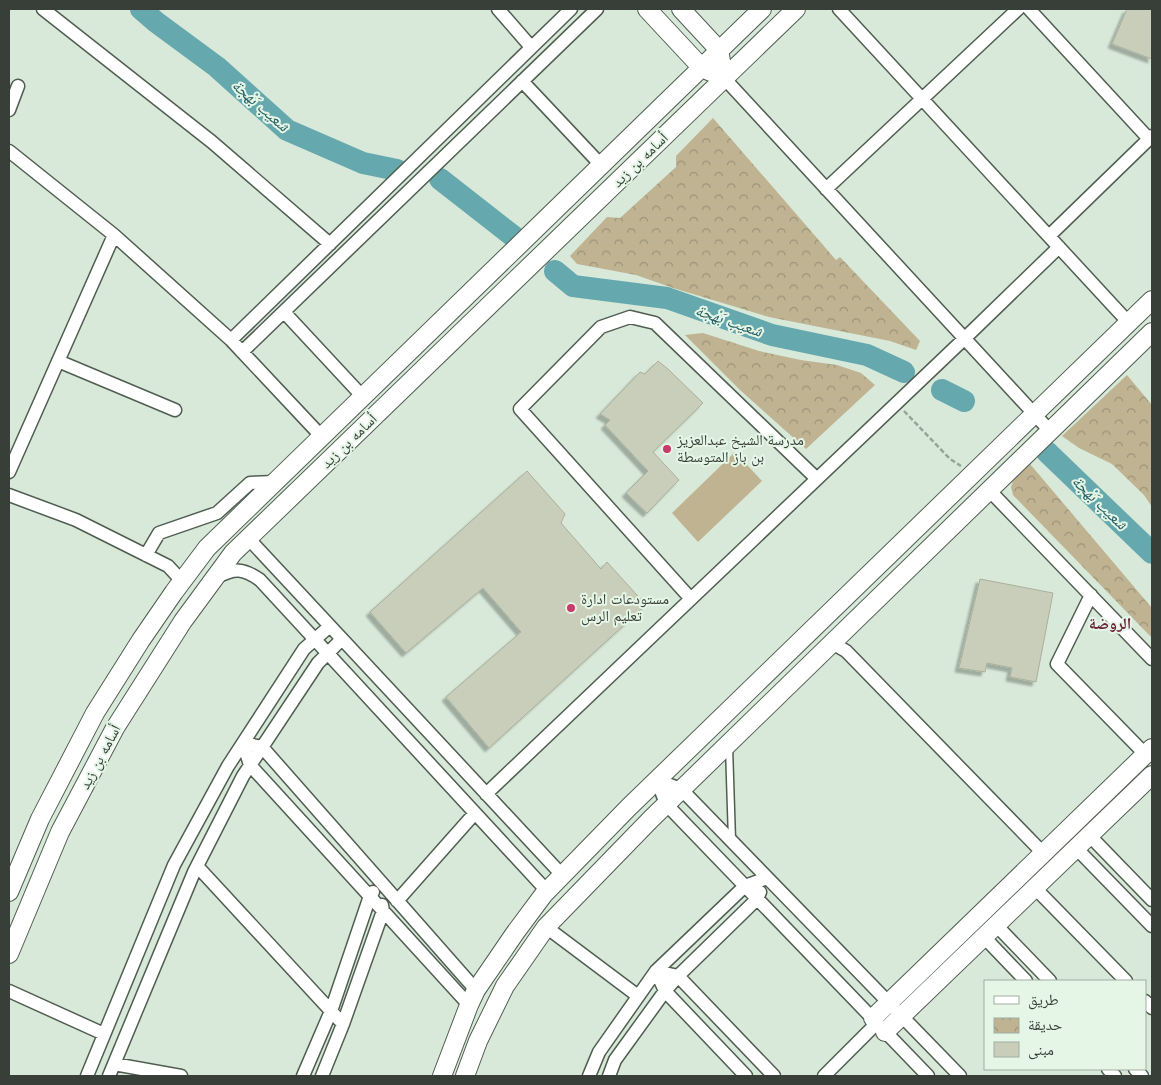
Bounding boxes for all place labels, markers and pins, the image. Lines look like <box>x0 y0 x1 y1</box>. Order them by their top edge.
place label: مدرسة الشيخ عبدالعزيز بن باز المتوسطة <box>676 429 804 468</box>
marker: مدرسة الشيخ عبدالعزيز بن باز المتوسطة <box>661 443 673 455</box>
place label: مستودعات ادارة تعليم الرس <box>581 588 669 627</box>
marker: مستودعات ادارة تعليم الرس <box>565 602 577 614</box>

